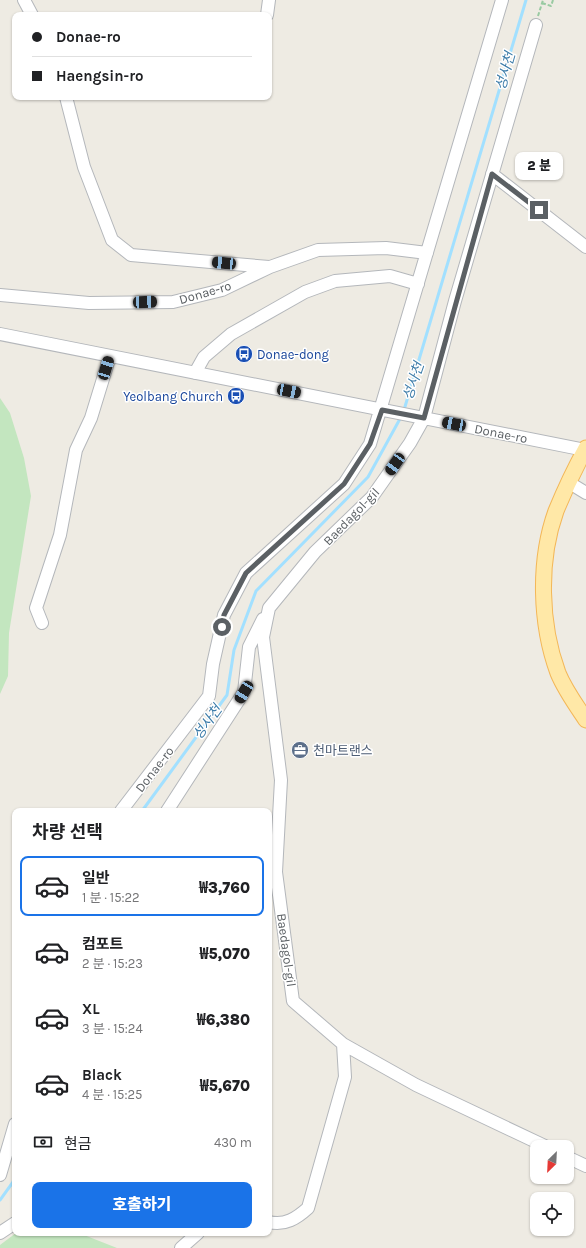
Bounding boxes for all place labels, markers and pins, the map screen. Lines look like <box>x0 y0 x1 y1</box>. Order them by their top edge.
bus stop icon: Donae-dong <box>234 344 254 364</box>
place label: Donae-dong <box>257 347 330 362</box>
bus stop icon: Yeolbang Church <box>226 386 246 406</box>
place label: Yeolbang Church <box>123 389 223 404</box>
office icon: 천마트랜스 <box>290 740 310 760</box>
place label: 천마트랜스 <box>313 743 373 758</box>

